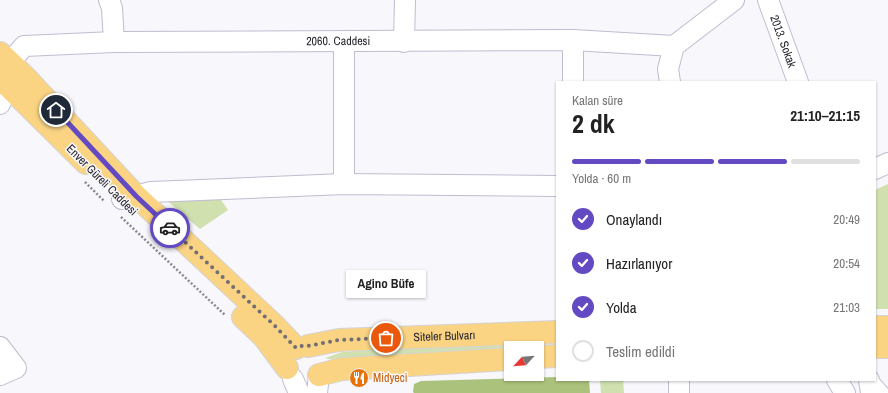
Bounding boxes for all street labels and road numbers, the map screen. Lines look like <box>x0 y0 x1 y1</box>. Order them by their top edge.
street label: 2013. Sokak <box>766 13 800 70</box>
street label: 2060. Caddesi <box>306 33 370 49</box>
street label: Enver Güreli Caddesi <box>63 141 141 219</box>
street label: Siteler Bulvarı <box>413 327 476 345</box>

